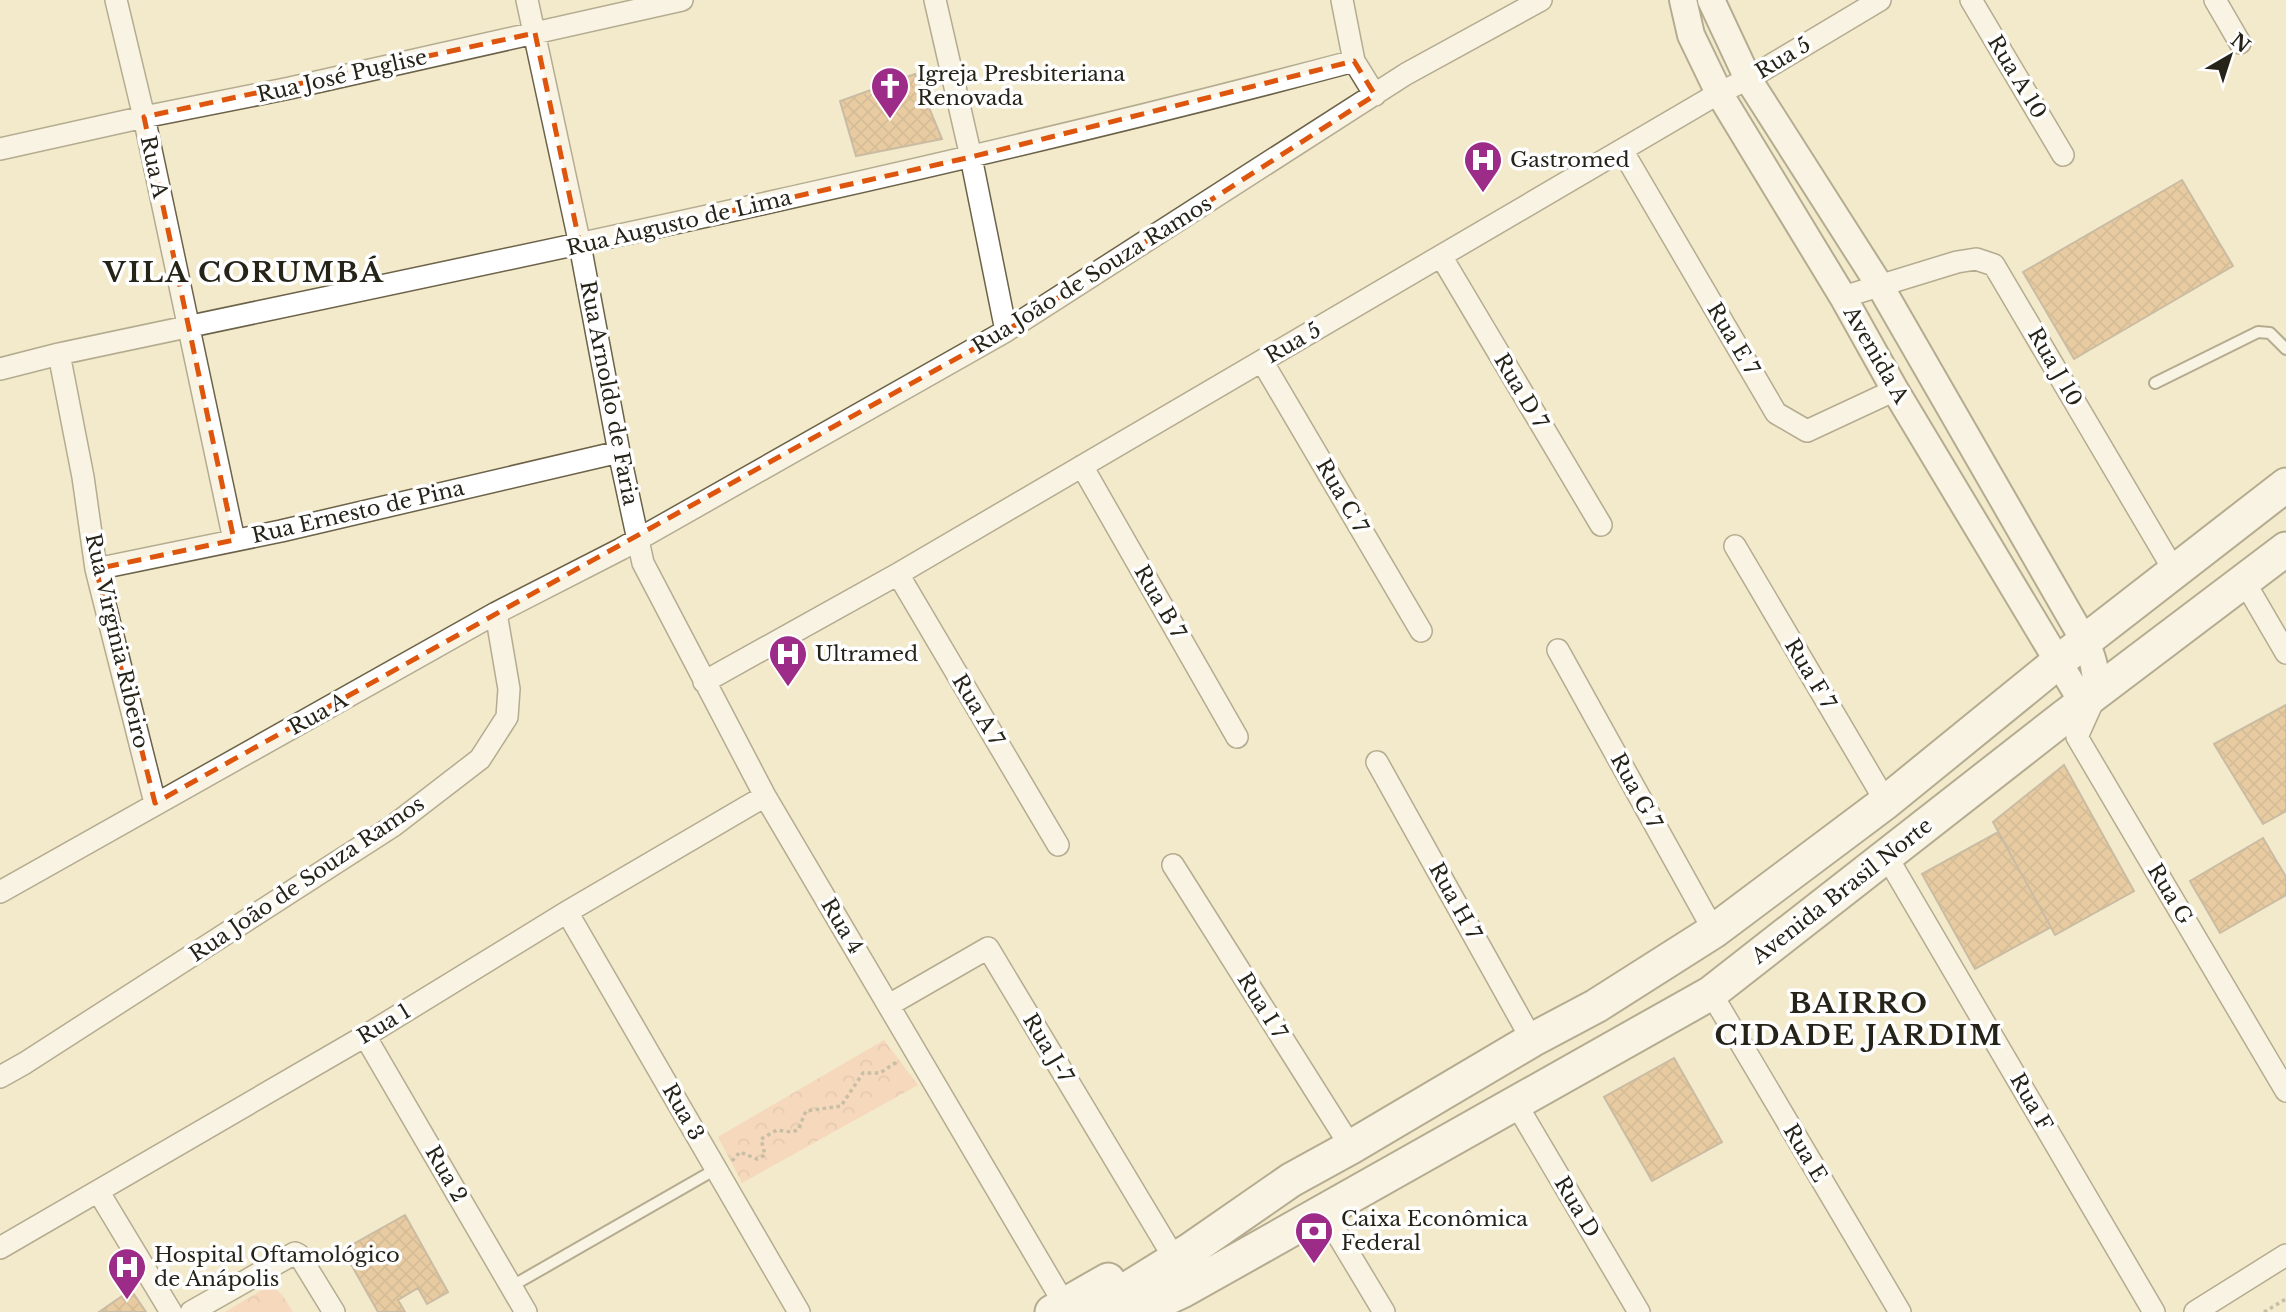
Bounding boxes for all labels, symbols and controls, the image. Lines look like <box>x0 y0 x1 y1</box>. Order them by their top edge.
north arrow <box>2195 21 2265 91</box>
text: N <box>2226 29 2255 58</box>
street label: Rua A 10 <box>1982 30 2052 124</box>
street label: Rua 5 <box>1751 31 1815 85</box>
street label: Rua José Puglise <box>254 44 430 108</box>
place label: Igreja Presbiteriana Renovada <box>917 61 1125 111</box>
church icon: Igreja Presbiteriana Renovada <box>869 65 911 120</box>
street label: Rua A <box>135 133 173 201</box>
hospital icon: Gastromed <box>1462 139 1504 194</box>
place label: Gastromed <box>1510 147 1630 173</box>
street label: Rua Augusto de Lima <box>564 184 794 262</box>
street label: Rua João de Souza Ramos <box>967 190 1217 360</box>
district label: VILA CORUMBÁ <box>102 255 385 290</box>
street label: Rua Arnoldo de Faria <box>574 278 644 508</box>
street label: Rua E 7 <box>1701 298 1765 380</box>
street label: Avenida A <box>1837 301 1915 409</box>
street label: Rua 5 <box>1261 317 1325 369</box>
street label: Rua J 10 <box>2022 323 2088 411</box>
street label: Rua D 7 <box>1488 349 1554 434</box>
street label: Rua C 7 <box>1310 454 1374 538</box>
street label: Rua Ernesto de Pina <box>249 475 467 549</box>
street label: Rua Virgínia Ribeiro <box>80 531 154 751</box>
street label: Rua B 7 <box>1129 561 1192 644</box>
hospital icon: Ultramed <box>767 633 809 688</box>
street label: Rua F 7 <box>1779 634 1841 715</box>
place label: Ultramed <box>815 641 918 667</box>
street label: Rua A 7 <box>946 669 1010 751</box>
street label: Rua A <box>284 687 353 741</box>
street label: Rua G 7 <box>1605 749 1668 834</box>
street label: Rua João de Souza Ramos <box>185 791 429 967</box>
street label: Avenida Brasil Norte <box>1746 812 1937 970</box>
street label: Rua H 7 <box>1423 858 1487 944</box>
street label: Rua G <box>2142 859 2198 929</box>
street label: Rua 4 <box>815 893 869 959</box>
street label: Rua I 7 <box>1232 968 1293 1044</box>
district label: BAIRRO CIDADE JARDIM <box>1715 986 2003 1053</box>
street label: Rua 1 <box>353 998 415 1050</box>
street label: Rua J-7 <box>1017 1009 1079 1088</box>
street label: Rua F <box>2004 1069 2058 1135</box>
street label: Rua 3 <box>656 1079 710 1145</box>
street label: Rua E <box>1778 1119 1832 1187</box>
street label: Rua 2 <box>419 1141 473 1207</box>
street label: Rua D <box>1549 1172 1605 1242</box>
place label: Caixa Econômica Federal <box>1341 1206 1528 1256</box>
bank icon: Caixa Econômica Federal <box>1293 1210 1335 1265</box>
place label: Hospital Oftamológico de Anápolis <box>154 1242 400 1292</box>
hospital icon: Hospital Oftamológico de Anápolis <box>106 1246 148 1301</box>

